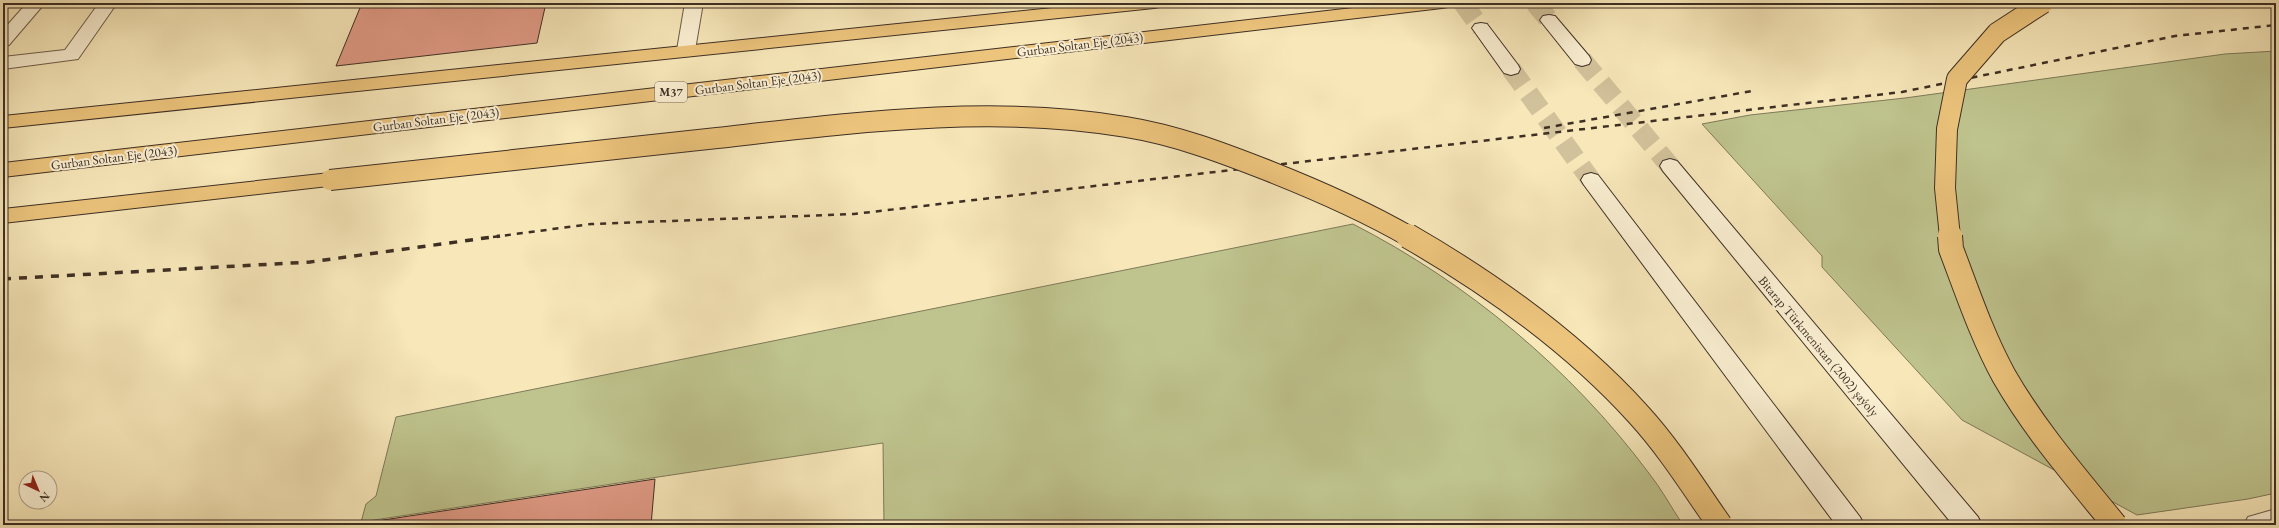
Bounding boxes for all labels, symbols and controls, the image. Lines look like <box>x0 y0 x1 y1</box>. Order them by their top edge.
street label: Gurban Soltan Eje (2043) <box>1016 28 1144 61</box>
street label: Gurban Soltan Eje (2043) <box>694 66 822 99</box>
road number: M37 <box>655 82 687 102</box>
street label: Gurban Soltan Eje (2043) <box>372 103 500 136</box>
street label: Gurban Soltan Eje (2043) <box>50 141 178 174</box>
street label: Bitarap Türkmenistan (2002) şaýoly <box>1755 272 1883 420</box>
north arrow <box>18 470 58 510</box>
text: N <box>37 489 53 505</box>

